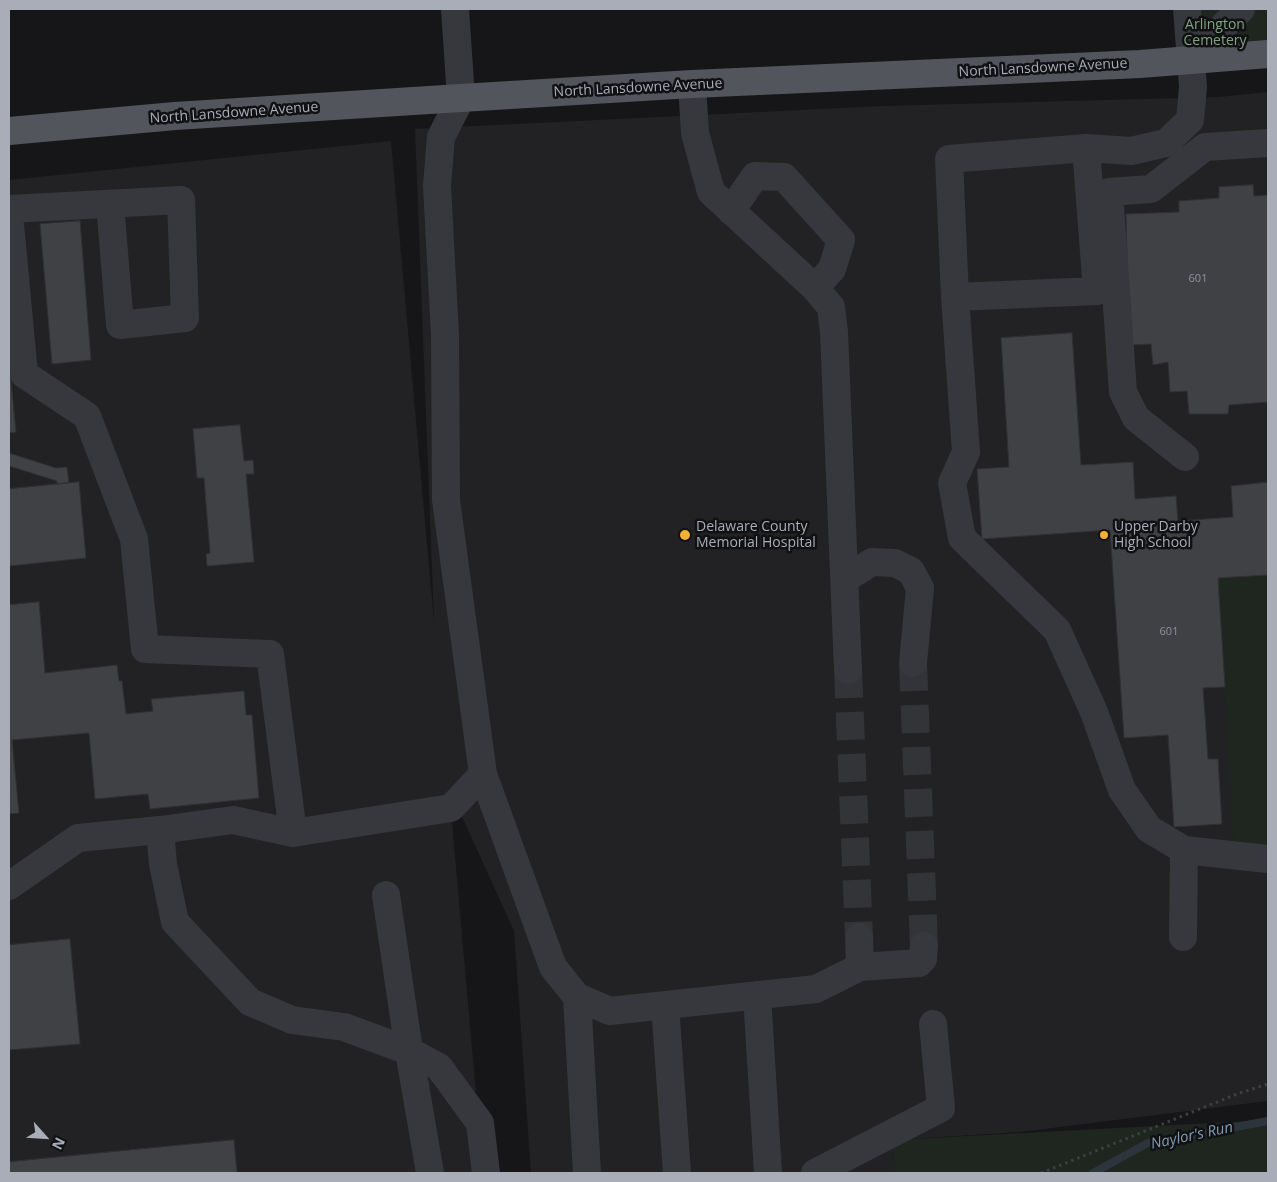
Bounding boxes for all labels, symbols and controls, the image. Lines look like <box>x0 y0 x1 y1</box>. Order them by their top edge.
park label: Arlington Cemetery <box>1183 17 1247 49</box>
street label: North Lansdowne Avenue <box>958 55 1128 81</box>
street label: North Lansdowne Avenue <box>553 75 723 101</box>
street label: North Lansdowne Avenue <box>149 99 319 127</box>
house number: 601 <box>1189 272 1207 286</box>
place label: Delaware County Memorial Hospital <box>696 519 816 552</box>
place label: Upper Darby High School <box>1114 519 1198 552</box>
marker: Delaware County Memorial Hospital <box>678 528 692 542</box>
marker: Upper Darby High School <box>1098 529 1110 541</box>
house number: 601 <box>1160 625 1178 639</box>
north arrow <box>20 1112 70 1162</box>
water label: Naylor's Run <box>1149 1119 1235 1153</box>
text: N <box>48 1135 70 1153</box>

